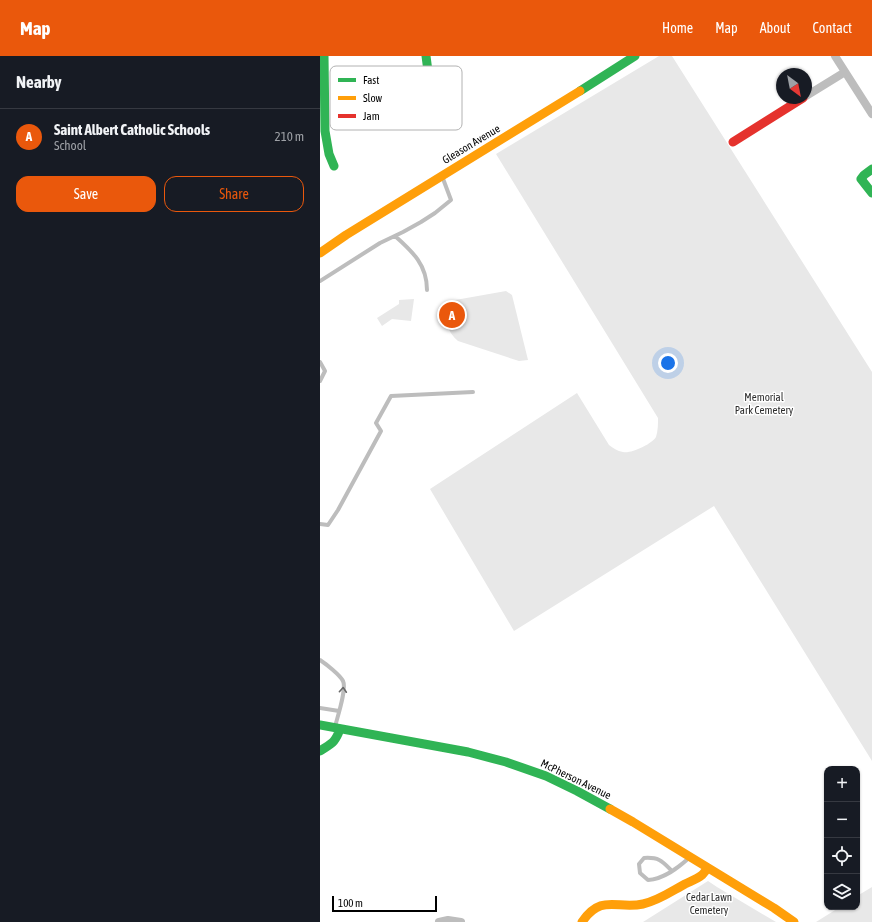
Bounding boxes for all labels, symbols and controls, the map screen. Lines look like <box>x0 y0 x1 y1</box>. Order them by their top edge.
text: Map <box>20 17 51 39</box>
text: Home <box>662 20 693 36</box>
text: Map <box>715 20 738 36</box>
text: About <box>760 20 791 36</box>
text: Contact <box>813 20 852 36</box>
legend <box>330 66 462 130</box>
north arrow <box>776 68 812 104</box>
text: Nearby <box>16 72 62 92</box>
text: Fast <box>363 74 379 86</box>
text: Slow <box>363 92 382 104</box>
text: Jam <box>363 110 380 122</box>
text: Saint Albert Catholic Schools <box>54 121 210 138</box>
street label: Gleason Avenue <box>440 122 502 166</box>
text: A <box>26 129 32 144</box>
text: 210 m <box>275 129 304 144</box>
text: School <box>54 138 86 153</box>
button: Save <box>16 176 156 212</box>
button: Share <box>164 176 304 212</box>
pin: A <box>439 300 465 330</box>
your location <box>658 353 678 373</box>
park label: Memorial Park Cemetery <box>735 391 794 416</box>
one-way arrow <box>339 687 348 693</box>
street label: McPherson Avenue <box>539 757 613 801</box>
map controls <box>824 766 860 910</box>
button: + <box>824 766 860 802</box>
button: − <box>824 802 860 838</box>
button: locate <box>824 838 860 874</box>
button: layers <box>824 874 860 910</box>
park label: Cedar Lawn Cemetery <box>686 891 732 916</box>
scale bar <box>332 894 437 913</box>
text: 100 m <box>338 897 363 909</box>

